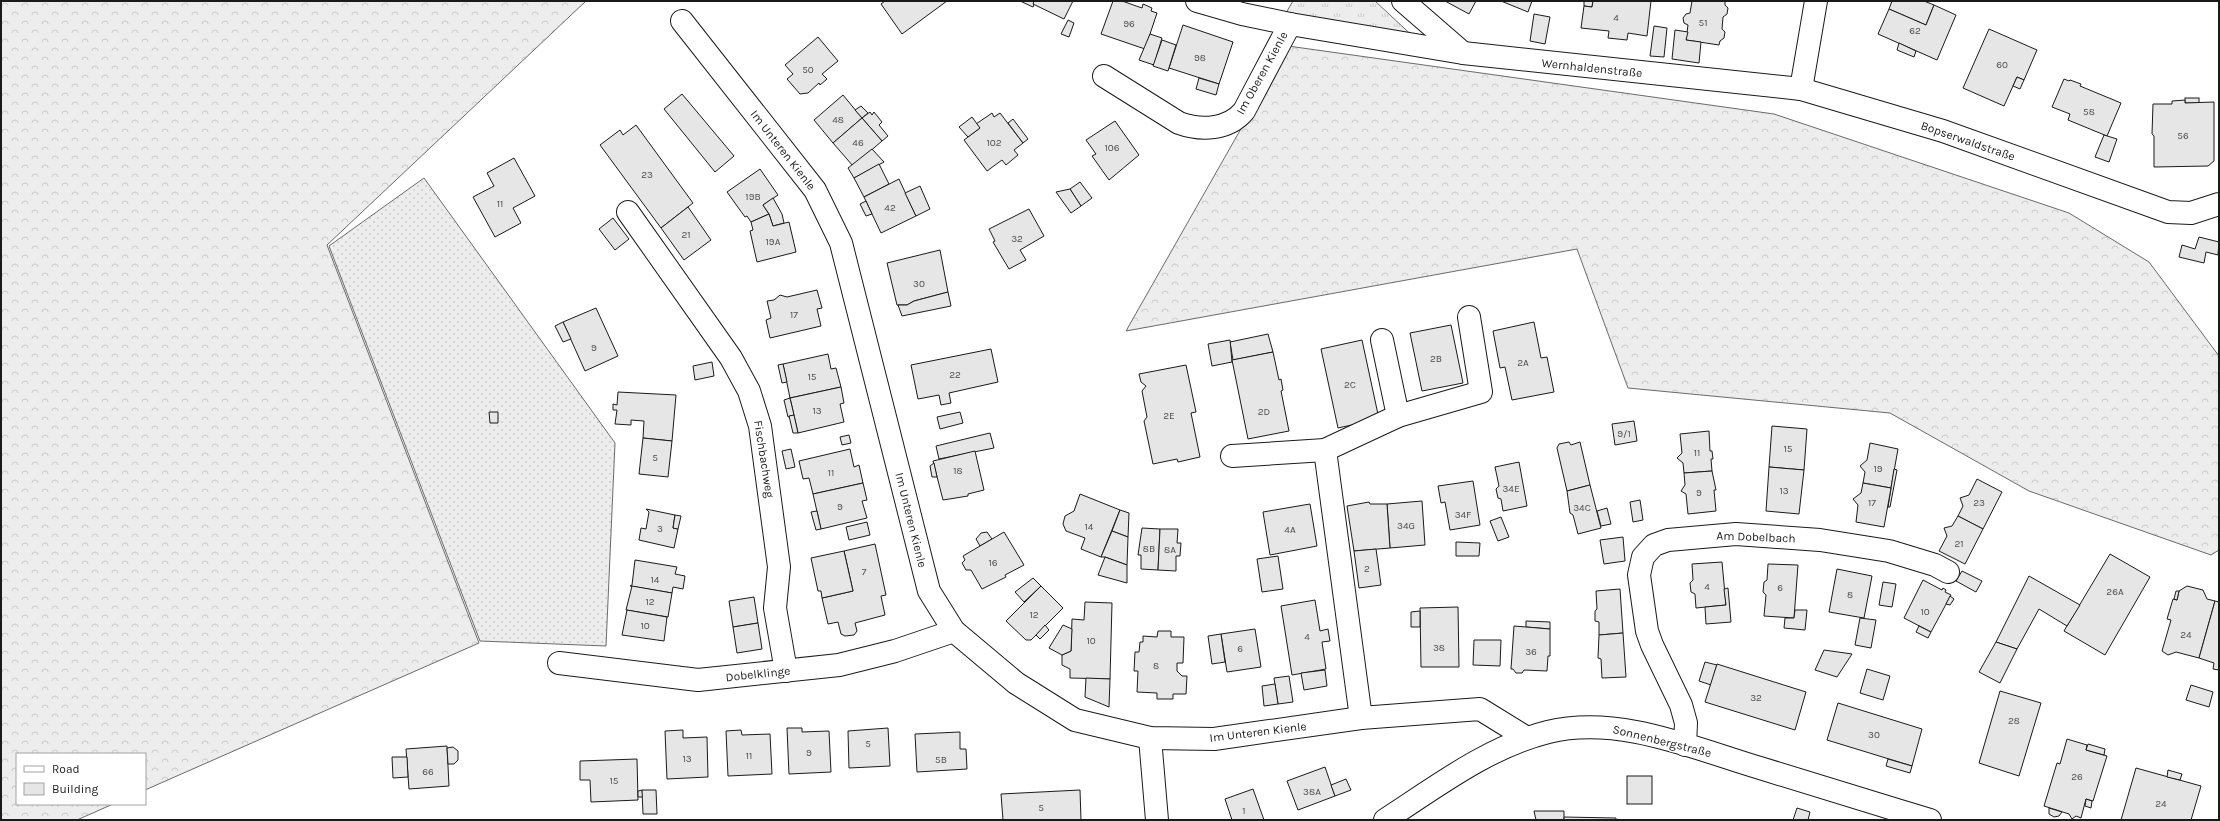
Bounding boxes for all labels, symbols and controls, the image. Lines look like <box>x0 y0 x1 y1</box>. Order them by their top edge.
house number: 4 <box>1613 12 1619 24</box>
house number: 51 <box>1699 17 1707 29</box>
house number: 96 <box>1123 18 1135 30</box>
house number: 62 <box>1909 25 1921 37</box>
street label: Im Oberen Kienle <box>1233 29 1291 117</box>
house number: 98 <box>1194 52 1206 64</box>
street label: Wernhaldenstraße <box>1541 56 1643 80</box>
house number: 60 <box>1996 59 2008 71</box>
house number: 50 <box>802 64 814 76</box>
house number: 58 <box>2083 106 2095 118</box>
street label: Im Unteren Kienle <box>747 107 819 193</box>
house number: 48 <box>832 114 844 126</box>
street label: Bopserwaldstraße <box>1919 118 2017 164</box>
house number: 56 <box>2177 130 2189 142</box>
house number: 46 <box>852 137 864 149</box>
house number: 102 <box>986 137 1002 149</box>
house number: 106 <box>1105 142 1120 154</box>
house number: 23 <box>641 169 653 181</box>
house number: 19B <box>745 191 761 203</box>
house number: 11 <box>497 198 503 210</box>
house number: 42 <box>884 202 896 214</box>
house number: 21 <box>681 229 691 241</box>
house number: 32 <box>1011 233 1023 245</box>
house number: 19A <box>766 236 781 248</box>
house number: 30 <box>913 278 925 290</box>
house number: 17 <box>790 309 798 321</box>
house number: 9 <box>591 342 597 354</box>
house number: 2B <box>1430 353 1442 365</box>
house number: 2A <box>1517 357 1529 369</box>
house number: 22 <box>949 369 961 381</box>
house number: 15 <box>808 371 817 383</box>
house number: 2C <box>1344 379 1356 391</box>
house number: 13 <box>812 405 822 417</box>
house number: 2D <box>1258 406 1270 418</box>
house number: 2E <box>1163 410 1175 422</box>
street label: Fischbachweg <box>751 419 777 499</box>
house number: 9/1 <box>1617 428 1631 440</box>
house number: 15 <box>1784 443 1793 455</box>
house number: 11 <box>1694 447 1700 459</box>
house number: 5 <box>652 452 658 464</box>
house number: 19 <box>1873 463 1883 475</box>
house number: 18 <box>953 465 963 477</box>
house number: 11 <box>828 467 834 479</box>
street label: Im Unteren Kienle <box>892 471 930 569</box>
house number: 34E <box>1502 483 1520 495</box>
house number: 13 <box>1779 485 1789 497</box>
house number: 9 <box>1696 487 1702 499</box>
house number: 17 <box>1868 497 1876 509</box>
house number: 23 <box>1973 497 1985 509</box>
house number: 9 <box>837 501 843 513</box>
house number: 34C <box>1573 502 1591 514</box>
house number: 34F <box>1455 509 1471 521</box>
house number: 34G <box>1397 520 1415 532</box>
house number: 14 <box>1085 521 1094 533</box>
house number: 3 <box>657 523 663 535</box>
house number: 4A <box>1284 524 1296 536</box>
street label: Am Dobelbach <box>1716 529 1796 545</box>
house number: 21 <box>1954 538 1964 550</box>
house number: 8B <box>1143 543 1155 555</box>
house number: 8A <box>1164 544 1176 556</box>
house number: 16 <box>988 557 998 569</box>
house number: 2 <box>1364 563 1370 575</box>
house number: 7 <box>862 566 867 578</box>
house number: 14 <box>651 574 660 586</box>
house number: 4 <box>1704 581 1710 593</box>
house number: 6 <box>1777 582 1783 594</box>
house number: 26A <box>2106 586 2124 598</box>
house number: 8 <box>1847 589 1853 601</box>
house number: 12 <box>645 596 655 608</box>
house number: 10 <box>1920 606 1930 618</box>
house number: 12 <box>1029 609 1039 621</box>
house number: 10 <box>640 620 650 632</box>
house number: 24 <box>2180 629 2192 641</box>
house number: 4 <box>1304 631 1310 643</box>
house number: 10 <box>1086 635 1096 647</box>
house number: 38 <box>1433 642 1445 654</box>
house number: 6 <box>1237 643 1243 655</box>
house number: 36 <box>1525 646 1537 658</box>
house number: 8 <box>1153 660 1159 672</box>
street label: Dobelklinge <box>725 664 791 684</box>
house number: 32 <box>1750 692 1762 704</box>
house number: 28 <box>2008 715 2020 727</box>
street label: Im Unteren Kienle <box>1209 719 1307 745</box>
street label: Sonnenbergstraße <box>1611 722 1713 760</box>
house number: 30 <box>1868 729 1880 741</box>
house number: 5 <box>865 738 871 750</box>
house number: 9 <box>806 747 812 759</box>
house number: 11 <box>746 750 752 762</box>
legend <box>16 753 146 805</box>
house number: 13 <box>682 753 692 765</box>
house number: 5B <box>935 754 947 766</box>
text: Road <box>52 762 80 776</box>
house number: 66 <box>422 766 434 778</box>
house number: 26 <box>2071 771 2083 783</box>
house number: 15 <box>610 775 619 787</box>
text: Building <box>52 782 99 796</box>
house number: 38A <box>1303 786 1321 798</box>
house number: 24 <box>2155 798 2167 810</box>
house number: 5 <box>1038 802 1044 814</box>
house number: 1 <box>1242 805 1246 817</box>

